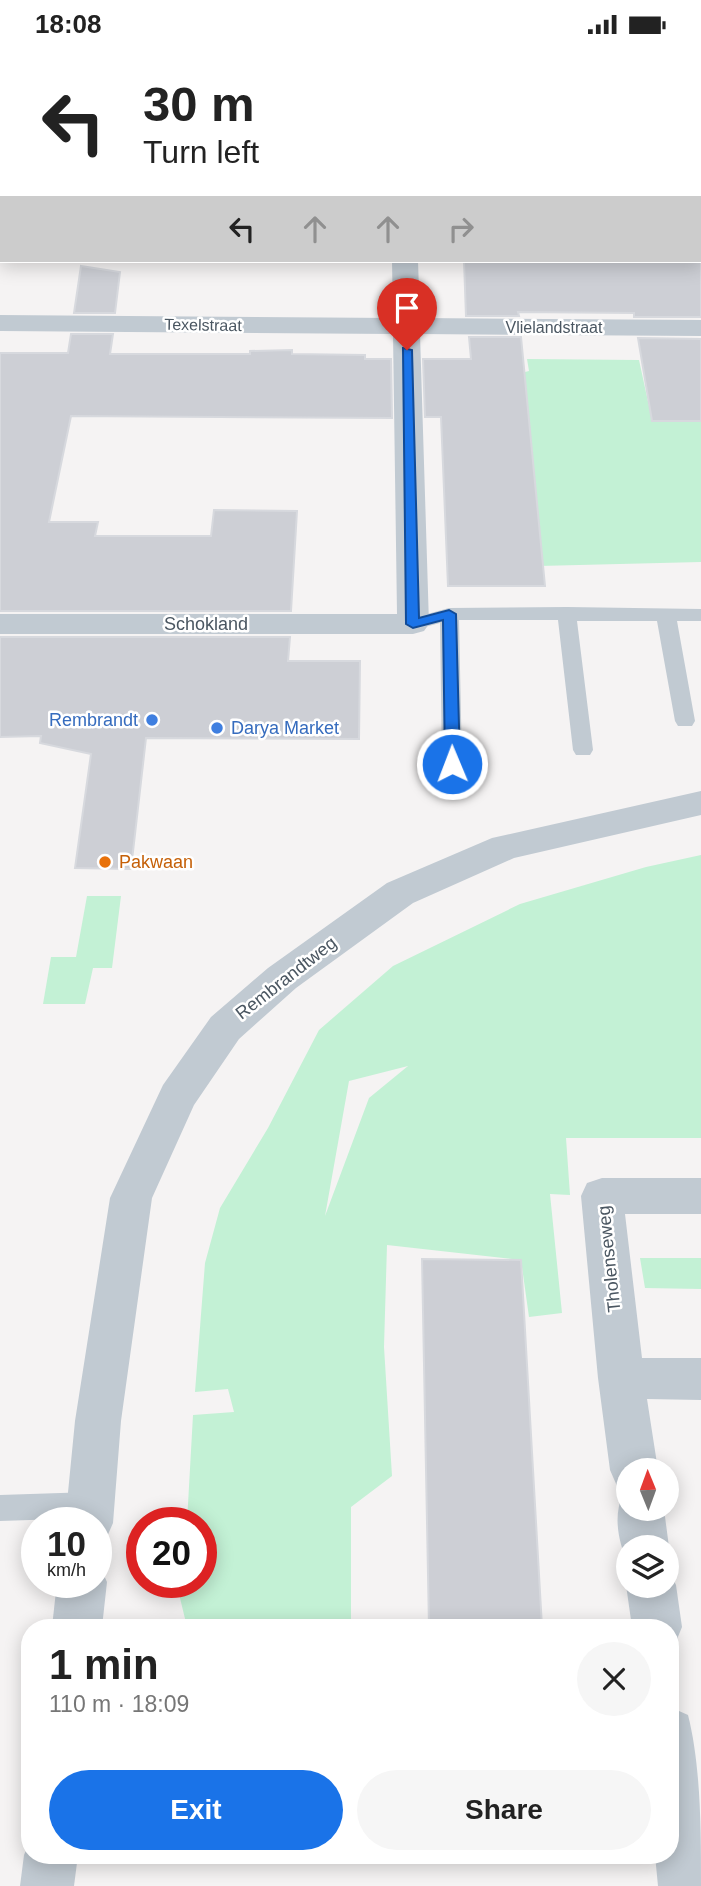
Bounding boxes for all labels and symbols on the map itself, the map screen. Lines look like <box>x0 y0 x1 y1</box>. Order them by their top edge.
pin <box>377 278 437 350</box>
street label: Texelstraat <box>164 316 242 334</box>
street label: Vlielandstraat <box>506 319 603 336</box>
street label: Schokland <box>164 614 248 634</box>
place label: Rembrandt <box>49 710 138 730</box>
marker: Rembrandt <box>144 712 160 728</box>
place label: Darya Market <box>231 718 339 738</box>
marker: Darya Market <box>209 720 225 736</box>
position arrow <box>415 727 489 801</box>
place label: Pakwaan <box>119 852 193 872</box>
marker: Pakwaan <box>97 854 113 870</box>
street label: Rembrandtweg <box>232 933 340 1023</box>
street label: Tholenseweg <box>593 1205 625 1313</box>
north arrow <box>616 1458 679 1521</box>
speed limit sign: 20 <box>126 1507 217 1598</box>

